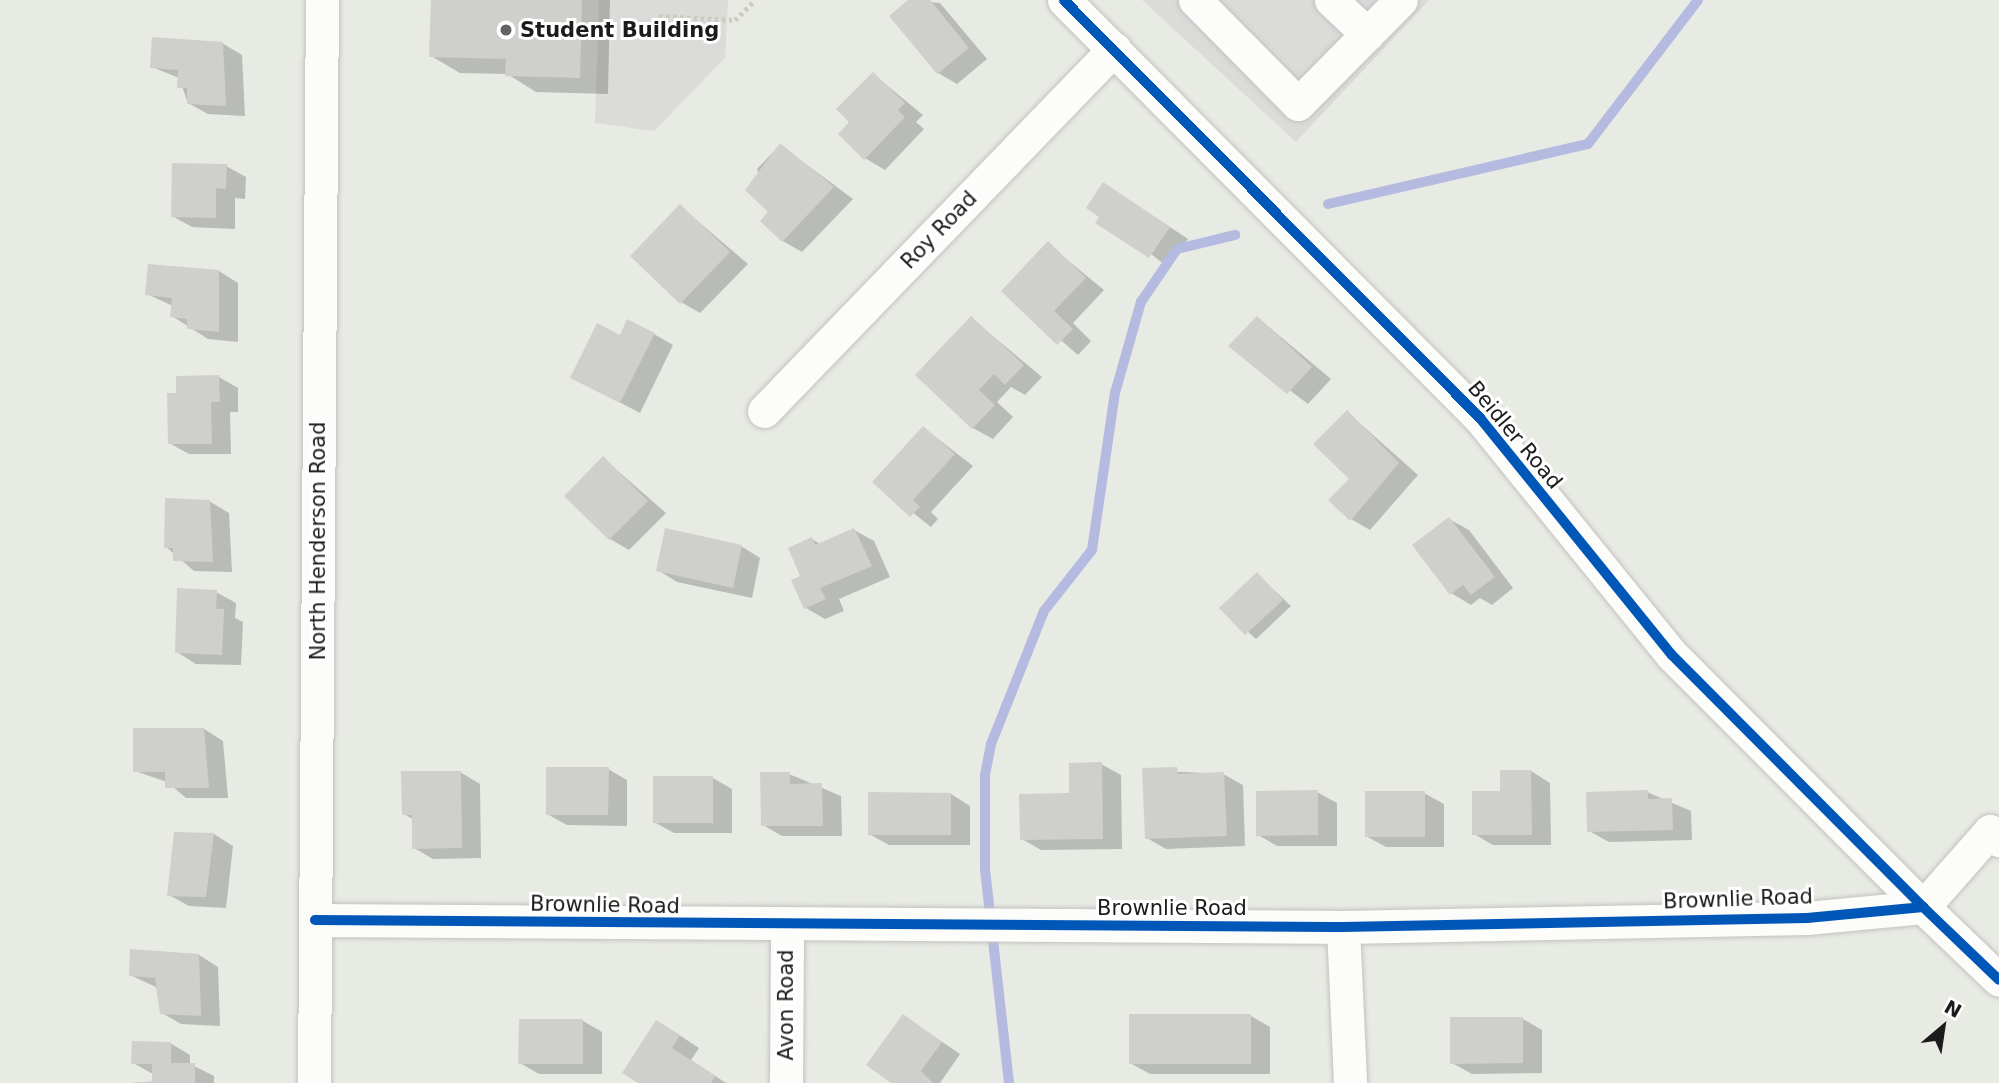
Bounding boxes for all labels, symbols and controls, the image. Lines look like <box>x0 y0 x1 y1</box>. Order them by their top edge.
place label: Student Building <box>520 17 719 43</box>
marker: Student Building <box>498 22 514 38</box>
street label: Roy Road <box>896 186 982 274</box>
street label: Beidler Road <box>1463 376 1567 494</box>
street label: North Henderson Road <box>305 422 331 660</box>
street label: Brownlie Road <box>1663 884 1813 914</box>
street label: Brownlie Road <box>530 891 680 919</box>
street label: Brownlie Road <box>1097 895 1247 921</box>
street label: Avon Road <box>773 949 799 1061</box>
north arrow <box>1908 992 1978 1062</box>
text: N <box>1941 995 1965 1022</box>

